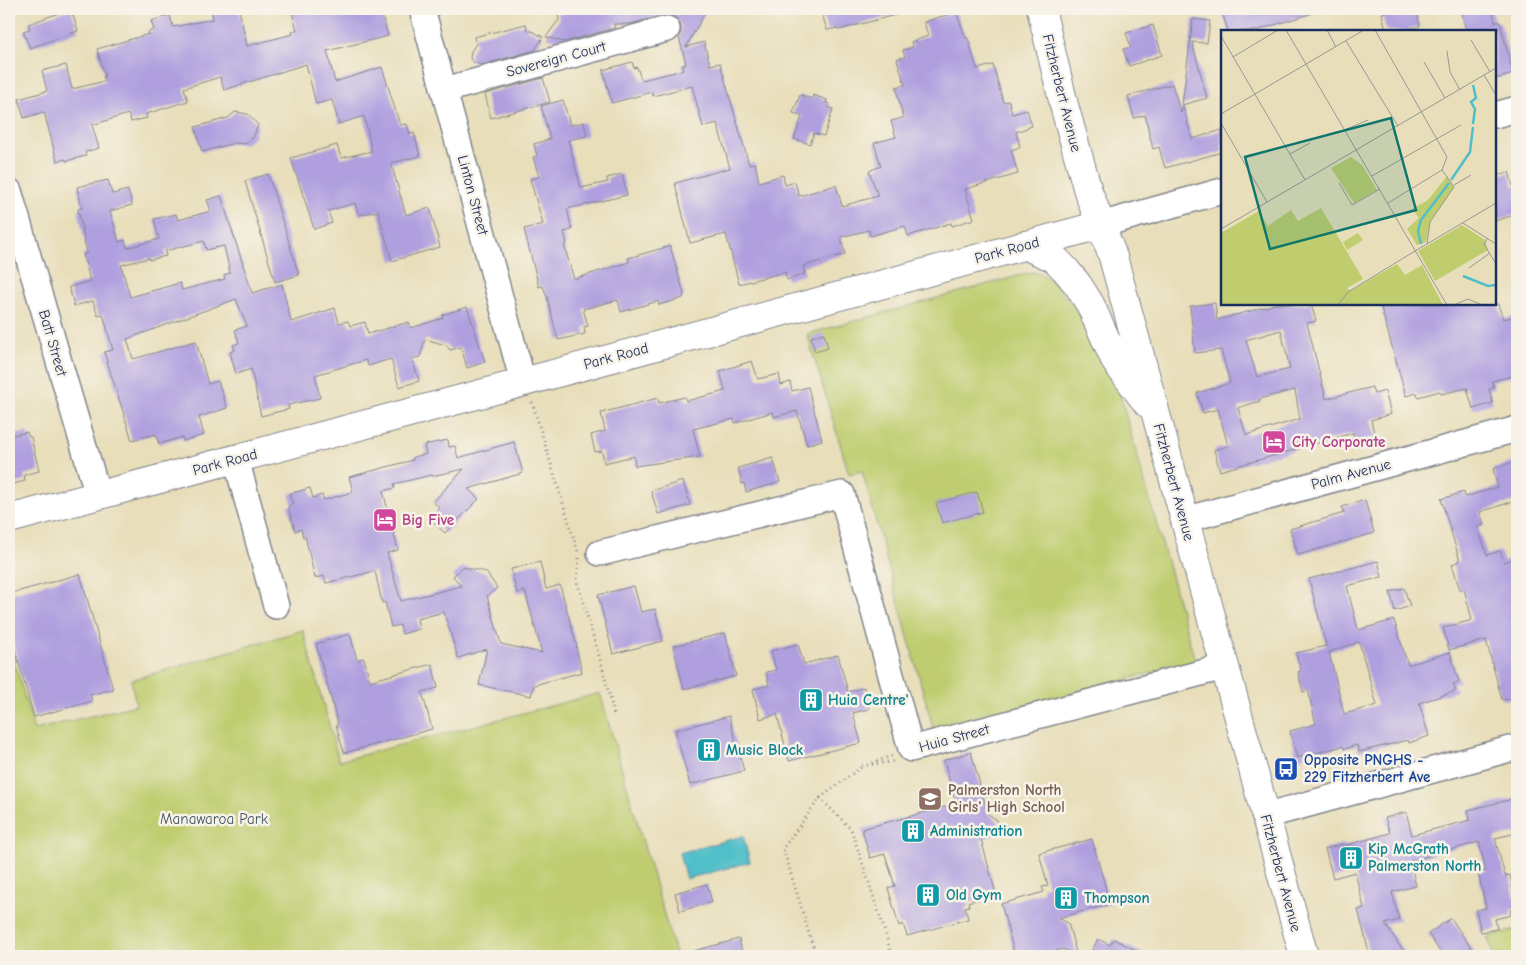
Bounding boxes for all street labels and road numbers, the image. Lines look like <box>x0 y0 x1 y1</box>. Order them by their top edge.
street label: Fitzherbert Avenue <box>1039 32 1085 154</box>
street label: Sovereign Court <box>504 37 608 81</box>
street label: Linton Street <box>454 153 492 238</box>
street label: Park Road <box>973 233 1041 267</box>
street label: Batt Street <box>35 308 71 379</box>
street label: Park Road <box>582 339 650 373</box>
street label: Fitzherbert Avenue <box>1150 421 1198 543</box>
street label: Park Road <box>191 445 259 479</box>
street label: Palm Avenue <box>1309 455 1393 493</box>
street label: Huia Street <box>917 720 992 756</box>
street label: Fitzherbert Avenue <box>1257 812 1305 934</box>

